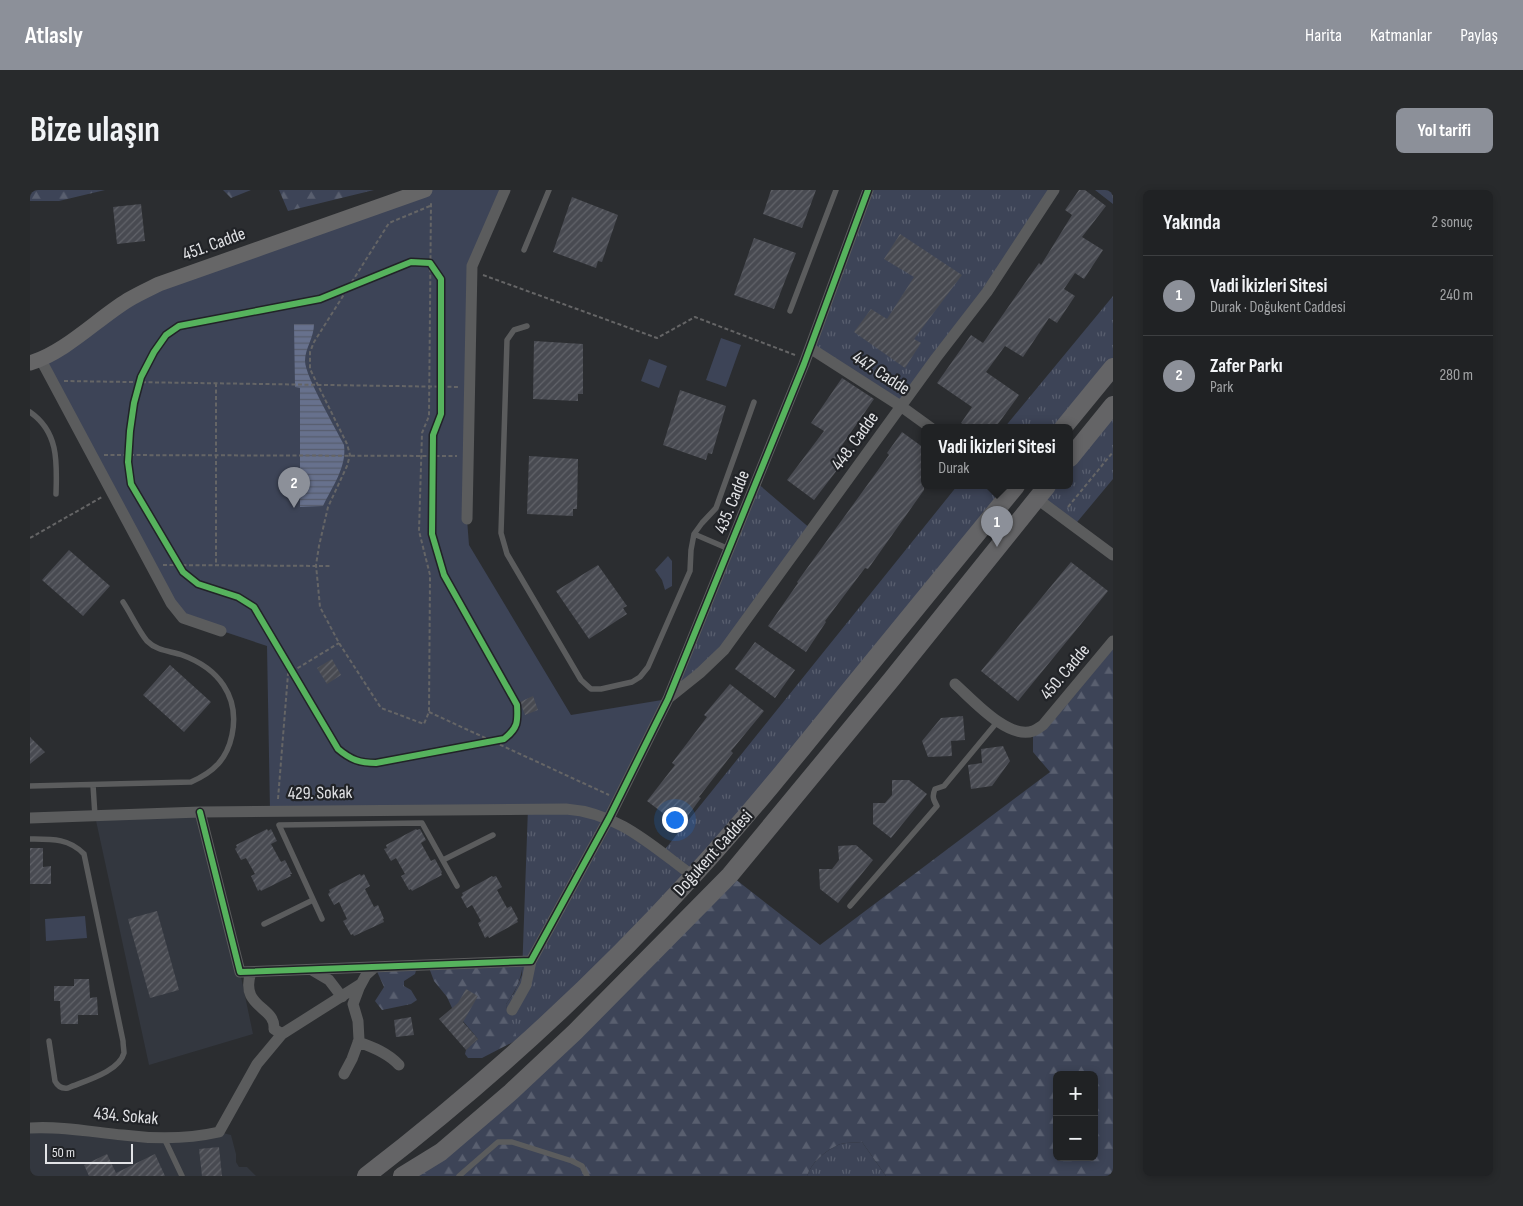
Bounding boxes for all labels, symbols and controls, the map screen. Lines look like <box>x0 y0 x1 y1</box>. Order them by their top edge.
text: Atlasly <box>25 21 83 50</box>
text: Harita <box>1305 25 1342 46</box>
text: Katmanlar <box>1370 25 1432 46</box>
text: Paylaş <box>1460 25 1498 46</box>
button: Yol tarifi <box>1396 108 1493 153</box>
text: Bize ulaşın <box>30 109 160 152</box>
text: Yakında <box>1163 210 1220 235</box>
text: 2 sonuç <box>1432 213 1473 232</box>
street label: 451. Cadde <box>180 223 248 265</box>
text: Vadi İkizleri Sitesi <box>1210 275 1327 298</box>
text: 1 <box>1176 286 1182 305</box>
text: 240 m <box>1440 286 1473 305</box>
text: Durak · Doğukent Caddesi <box>1210 298 1346 317</box>
street label: 447. Cadde <box>848 347 914 399</box>
text: Zafer Parkı <box>1210 355 1283 378</box>
text: 2 <box>1175 366 1183 385</box>
text: 280 m <box>1439 366 1473 385</box>
text: Park <box>1210 378 1233 397</box>
street label: 448. Cadde <box>827 408 883 474</box>
popup <box>921 424 1073 489</box>
text: Vadi İkizleri Sitesi <box>938 436 1056 459</box>
text: Durak <box>938 459 969 478</box>
pin: 2 <box>278 467 310 508</box>
street label: 435. Cadde <box>710 467 754 537</box>
pin: 1 <box>981 506 1013 547</box>
street label: 450. Cadde <box>1036 640 1094 704</box>
street label: 429. Sokak <box>287 782 353 804</box>
street label: Doğukent Caddesi <box>669 806 757 900</box>
your location <box>662 807 688 833</box>
map controls <box>1053 1071 1098 1161</box>
button: + <box>1053 1071 1098 1116</box>
street label: 434. Sokak <box>93 1103 159 1129</box>
button: − <box>1053 1116 1098 1161</box>
scale bar <box>45 1141 132 1164</box>
text: 50 m <box>52 1144 75 1161</box>

